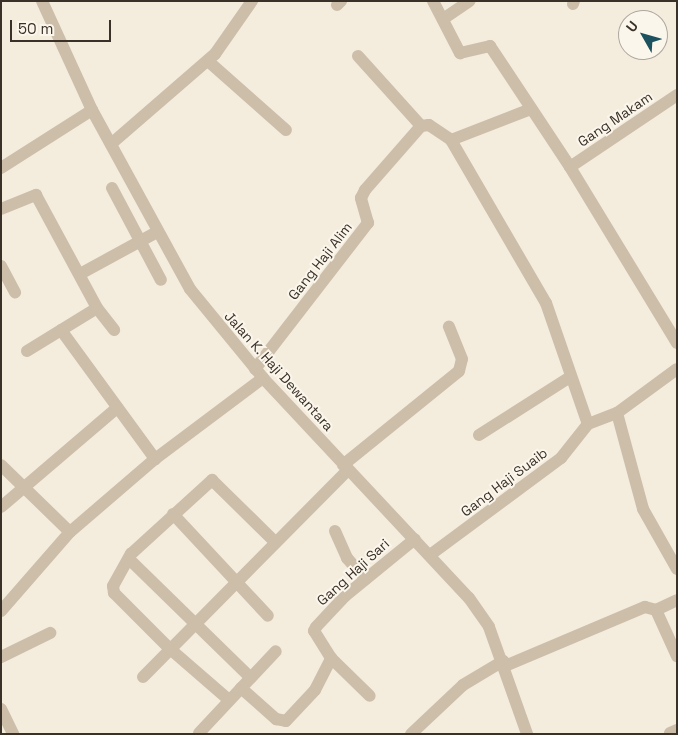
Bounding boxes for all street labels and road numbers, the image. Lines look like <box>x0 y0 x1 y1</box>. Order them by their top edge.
street label: Gang Makam <box>575 88 655 150</box>
street label: Gang Haji Alim <box>284 219 356 303</box>
street label: Jalan K. Haji Dewantara <box>221 308 337 434</box>
street label: Gang Haji Suaib <box>457 444 551 520</box>
street label: Gang Haji Sari <box>313 535 393 609</box>

